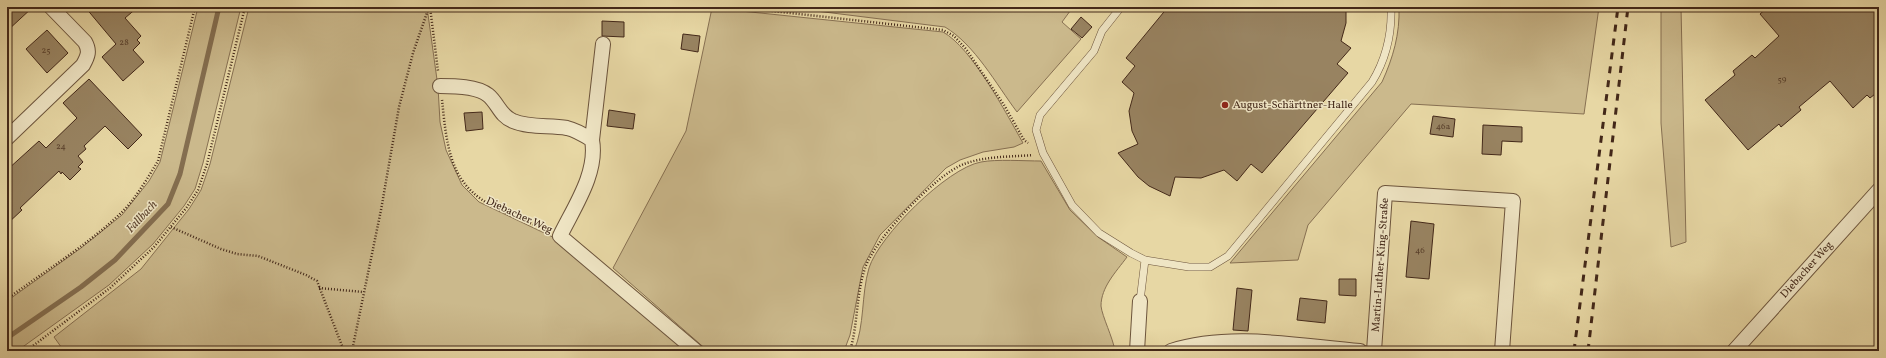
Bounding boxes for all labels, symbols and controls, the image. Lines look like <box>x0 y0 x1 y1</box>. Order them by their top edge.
house number: 28 <box>119 36 129 49</box>
house number: 25 <box>41 44 51 57</box>
house number: 59 <box>1778 73 1787 86</box>
place label: August-Schärttner-Halle <box>1233 98 1353 113</box>
marker: August-Schärttner-Halle <box>1220 100 1230 110</box>
house number: 46a <box>1436 120 1451 133</box>
house number: 24 <box>56 140 66 153</box>
street label: Diebacher Weg <box>483 194 555 238</box>
water label: Fallbach <box>123 197 161 237</box>
street label: Martin-Luther-King-Straße <box>1369 197 1393 333</box>
street label: Diebacher Weg <box>1777 238 1837 302</box>
house number: 46 <box>1415 244 1425 257</box>

